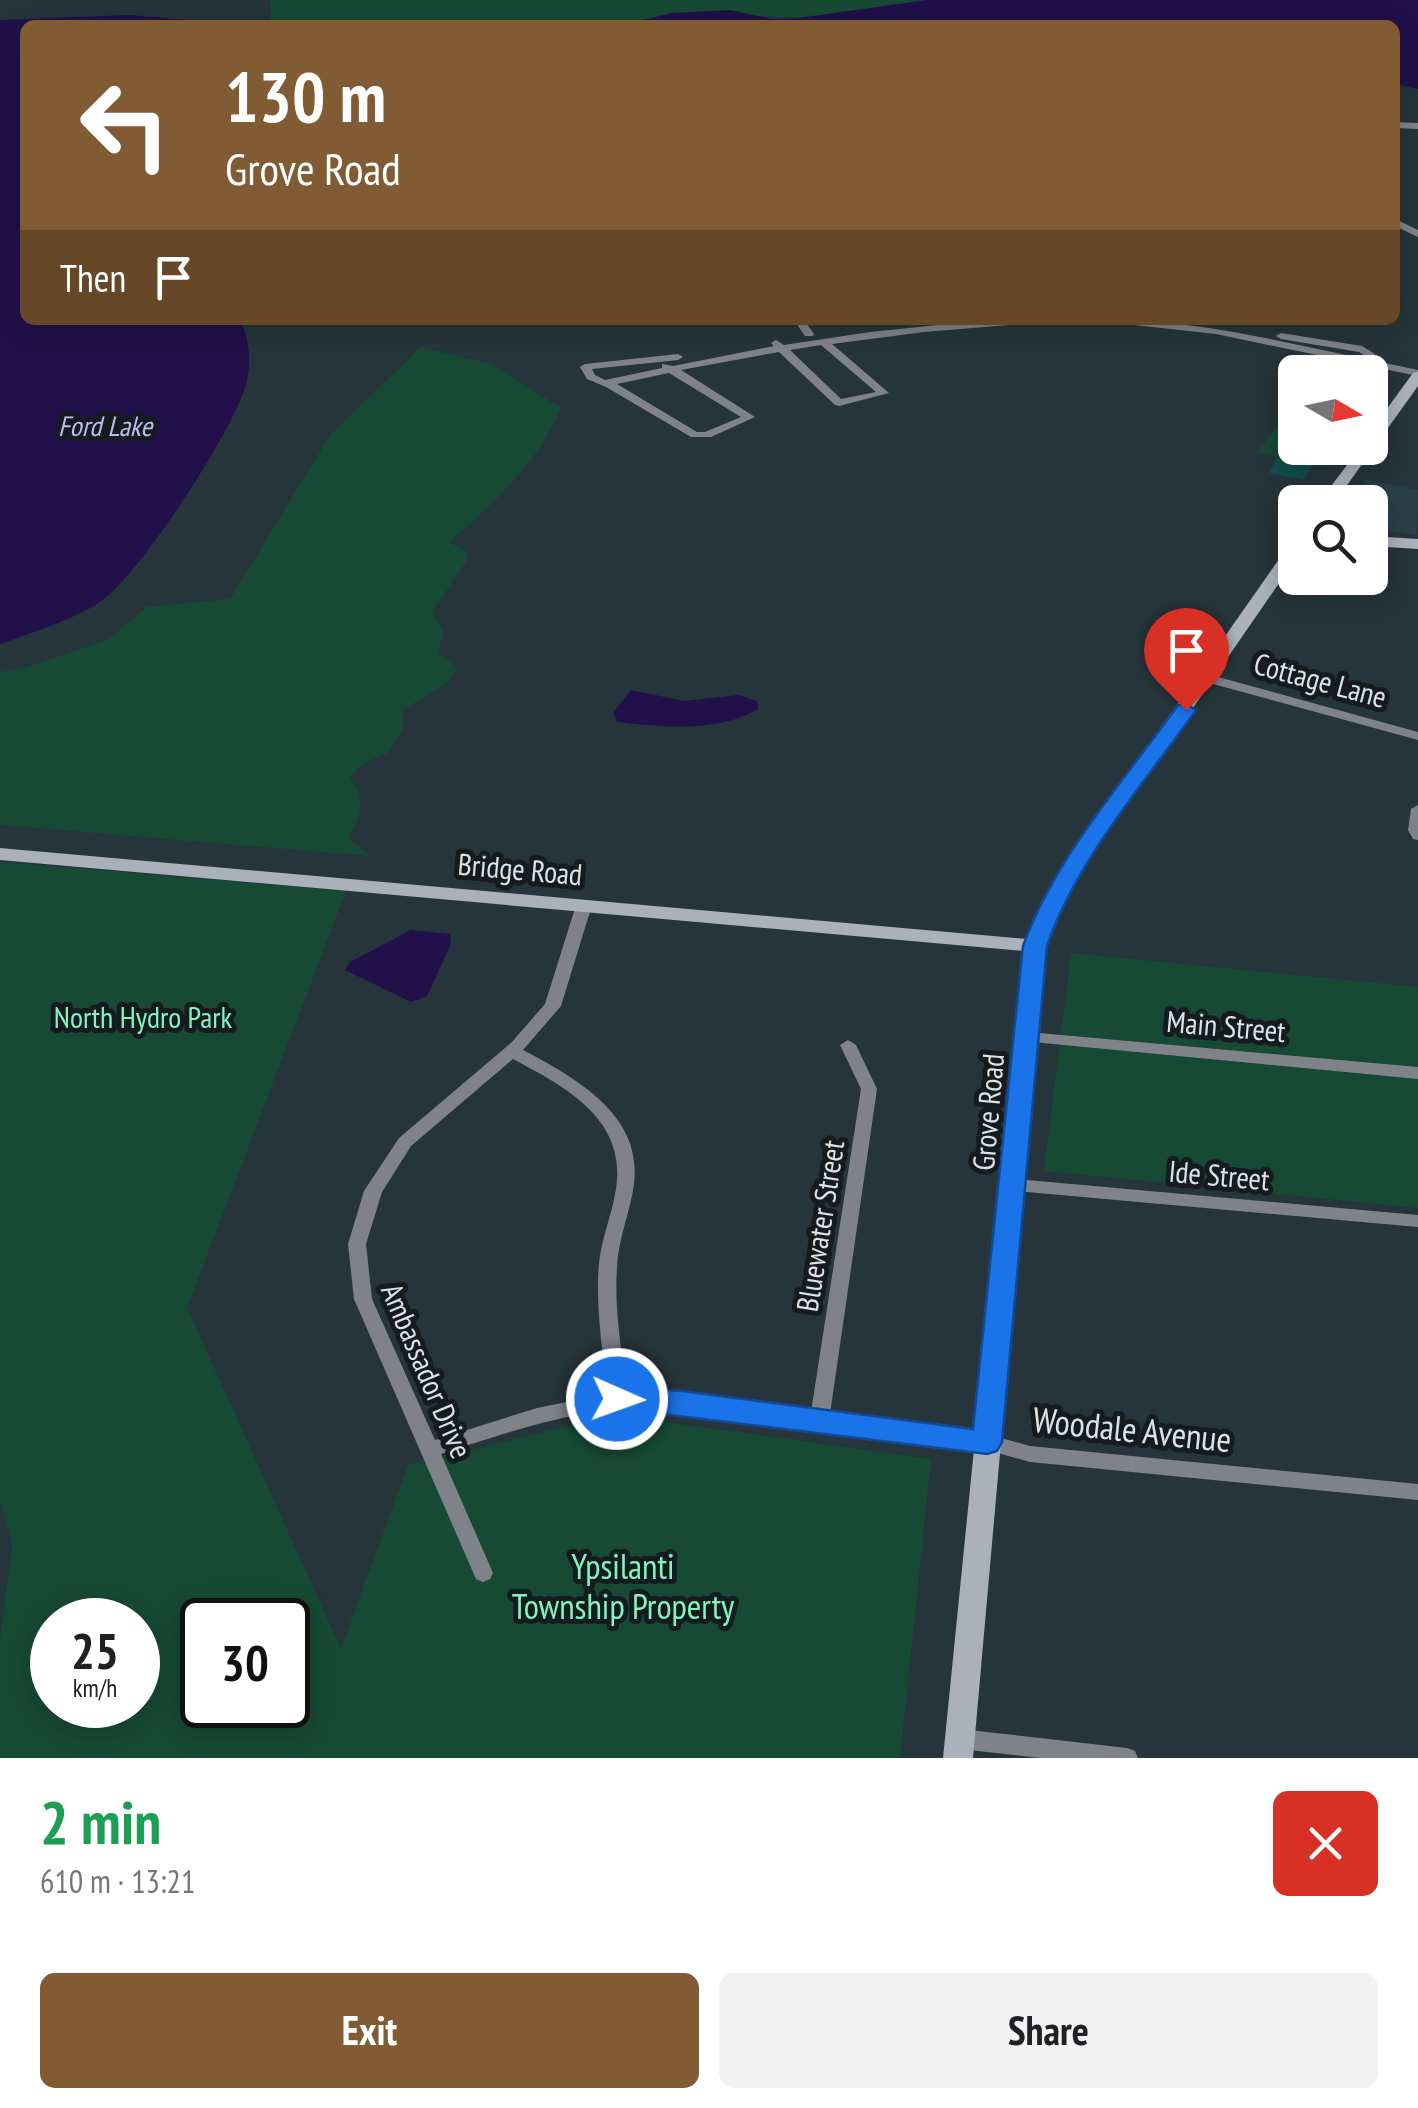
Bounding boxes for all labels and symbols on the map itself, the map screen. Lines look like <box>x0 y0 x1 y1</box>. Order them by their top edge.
north arrow <box>1278 355 1388 465</box>
water label: Ford Lake <box>58 407 154 444</box>
pin <box>1144 608 1229 711</box>
street label: Cottage Lane <box>1250 643 1391 716</box>
street label: Bridge Road <box>456 844 584 893</box>
park label: North Hydro Park <box>54 997 233 1036</box>
street label: Main Street <box>1165 1001 1288 1050</box>
street label: Grove Road <box>963 1052 1012 1172</box>
street label: Bluewater Street <box>787 1137 852 1314</box>
street label: Ide Street <box>1167 1151 1272 1198</box>
street label: Ambassador Drive <box>373 1277 482 1464</box>
position arrow <box>565 1347 669 1451</box>
street label: Woodale Avenue <box>1031 1396 1234 1462</box>
park label: Ypsilanti Township Property <box>512 1543 735 1629</box>
speed limit sign: 30 <box>180 1598 310 1728</box>

